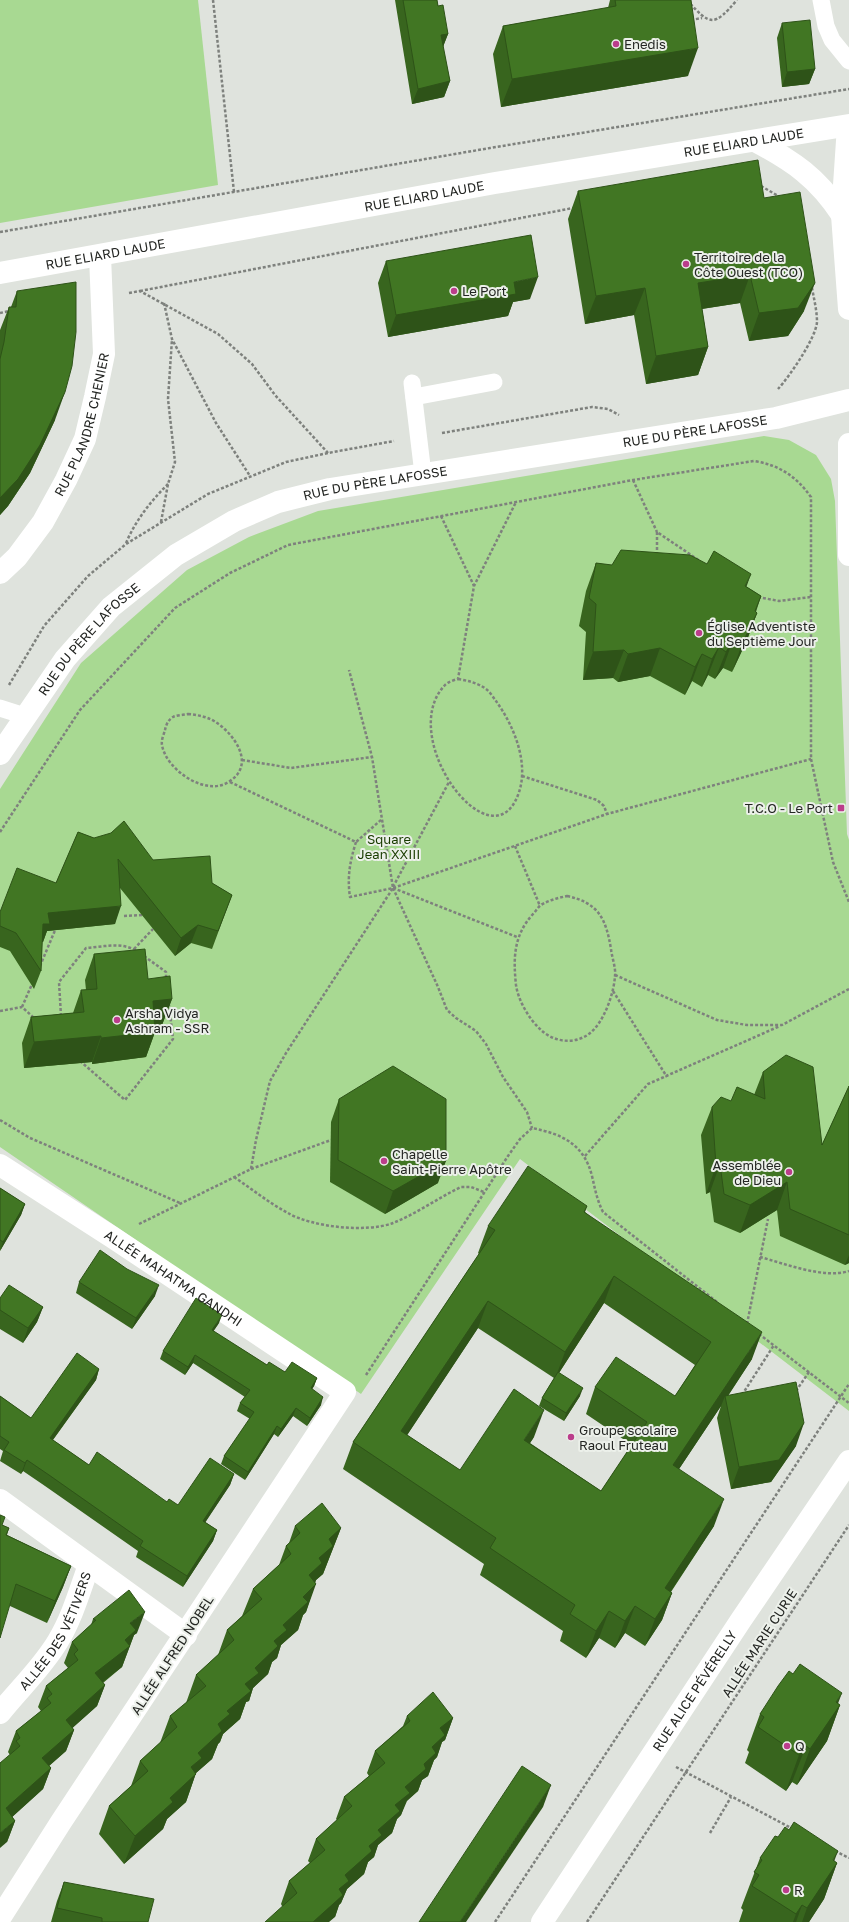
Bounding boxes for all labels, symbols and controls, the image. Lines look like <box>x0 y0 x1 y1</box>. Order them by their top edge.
place label: Enedis <box>624 36 666 52</box>
marker: Enedis <box>611 39 621 49</box>
street label: RUE ELIARD LAUDE <box>682 125 805 160</box>
street label: RUE ELIARD LAUDE <box>363 177 485 215</box>
street label: RUE ELIARD LAUDE <box>44 235 167 273</box>
place label: Territoire de la Côte Ouest (TCO) <box>694 249 803 280</box>
marker: Territoire de la Côte Ouest (TCO) <box>681 259 691 269</box>
place label: Le Port <box>462 283 507 299</box>
marker: Le Port <box>449 286 459 296</box>
street label: RUE PLANDRE CHENIER <box>51 351 112 499</box>
street label: RUE DU PÈRE LAFOSSE <box>621 412 768 450</box>
street label: RUE DU PÈRE LAFOSSE <box>301 462 448 503</box>
street label: RUE DU PÈRE LAFOSSE <box>35 579 143 698</box>
place label: Église Adventiste du Septième Jour <box>707 618 816 649</box>
marker: Église Adventiste du Septième Jour <box>694 628 704 638</box>
place label: T.C.O - Le Port <box>745 800 833 816</box>
marker: T.C.O - Le Port <box>836 803 846 813</box>
park label: Square Jean XXIII <box>358 831 420 862</box>
place label: Arsha Vidya Ashram - SSR <box>125 1005 209 1036</box>
marker: Arsha Vidya Ashram - SSR <box>112 1015 122 1025</box>
place label: Chapelle Saint-Pierre Apôtre <box>392 1146 511 1177</box>
marker: Chapelle Saint-Pierre Apôtre <box>379 1156 389 1166</box>
place label: Assemblée de Dieu <box>712 1157 781 1188</box>
marker: Assemblée de Dieu <box>784 1167 794 1177</box>
street label: ALLÉE MAHATMA GANDHI <box>102 1226 245 1329</box>
place label: Groupe scolaire Raoul Fruteau <box>579 1422 677 1453</box>
marker: Groupe scolaire Raoul Fruteau <box>566 1432 576 1442</box>
street label: ALLÉE DES VÉTIVERS <box>15 1569 94 1693</box>
street label: ALLÉE MARIE CURIE <box>718 1586 800 1700</box>
street label: ALLÉE ALFRED NOBEL <box>127 1592 217 1718</box>
street label: RUE ALICE PÉVÉRELLY <box>649 1627 740 1754</box>
place label: Q <box>795 1738 805 1754</box>
marker: Q <box>782 1741 792 1751</box>
place label: R <box>794 1882 803 1898</box>
marker: R <box>781 1885 791 1895</box>

